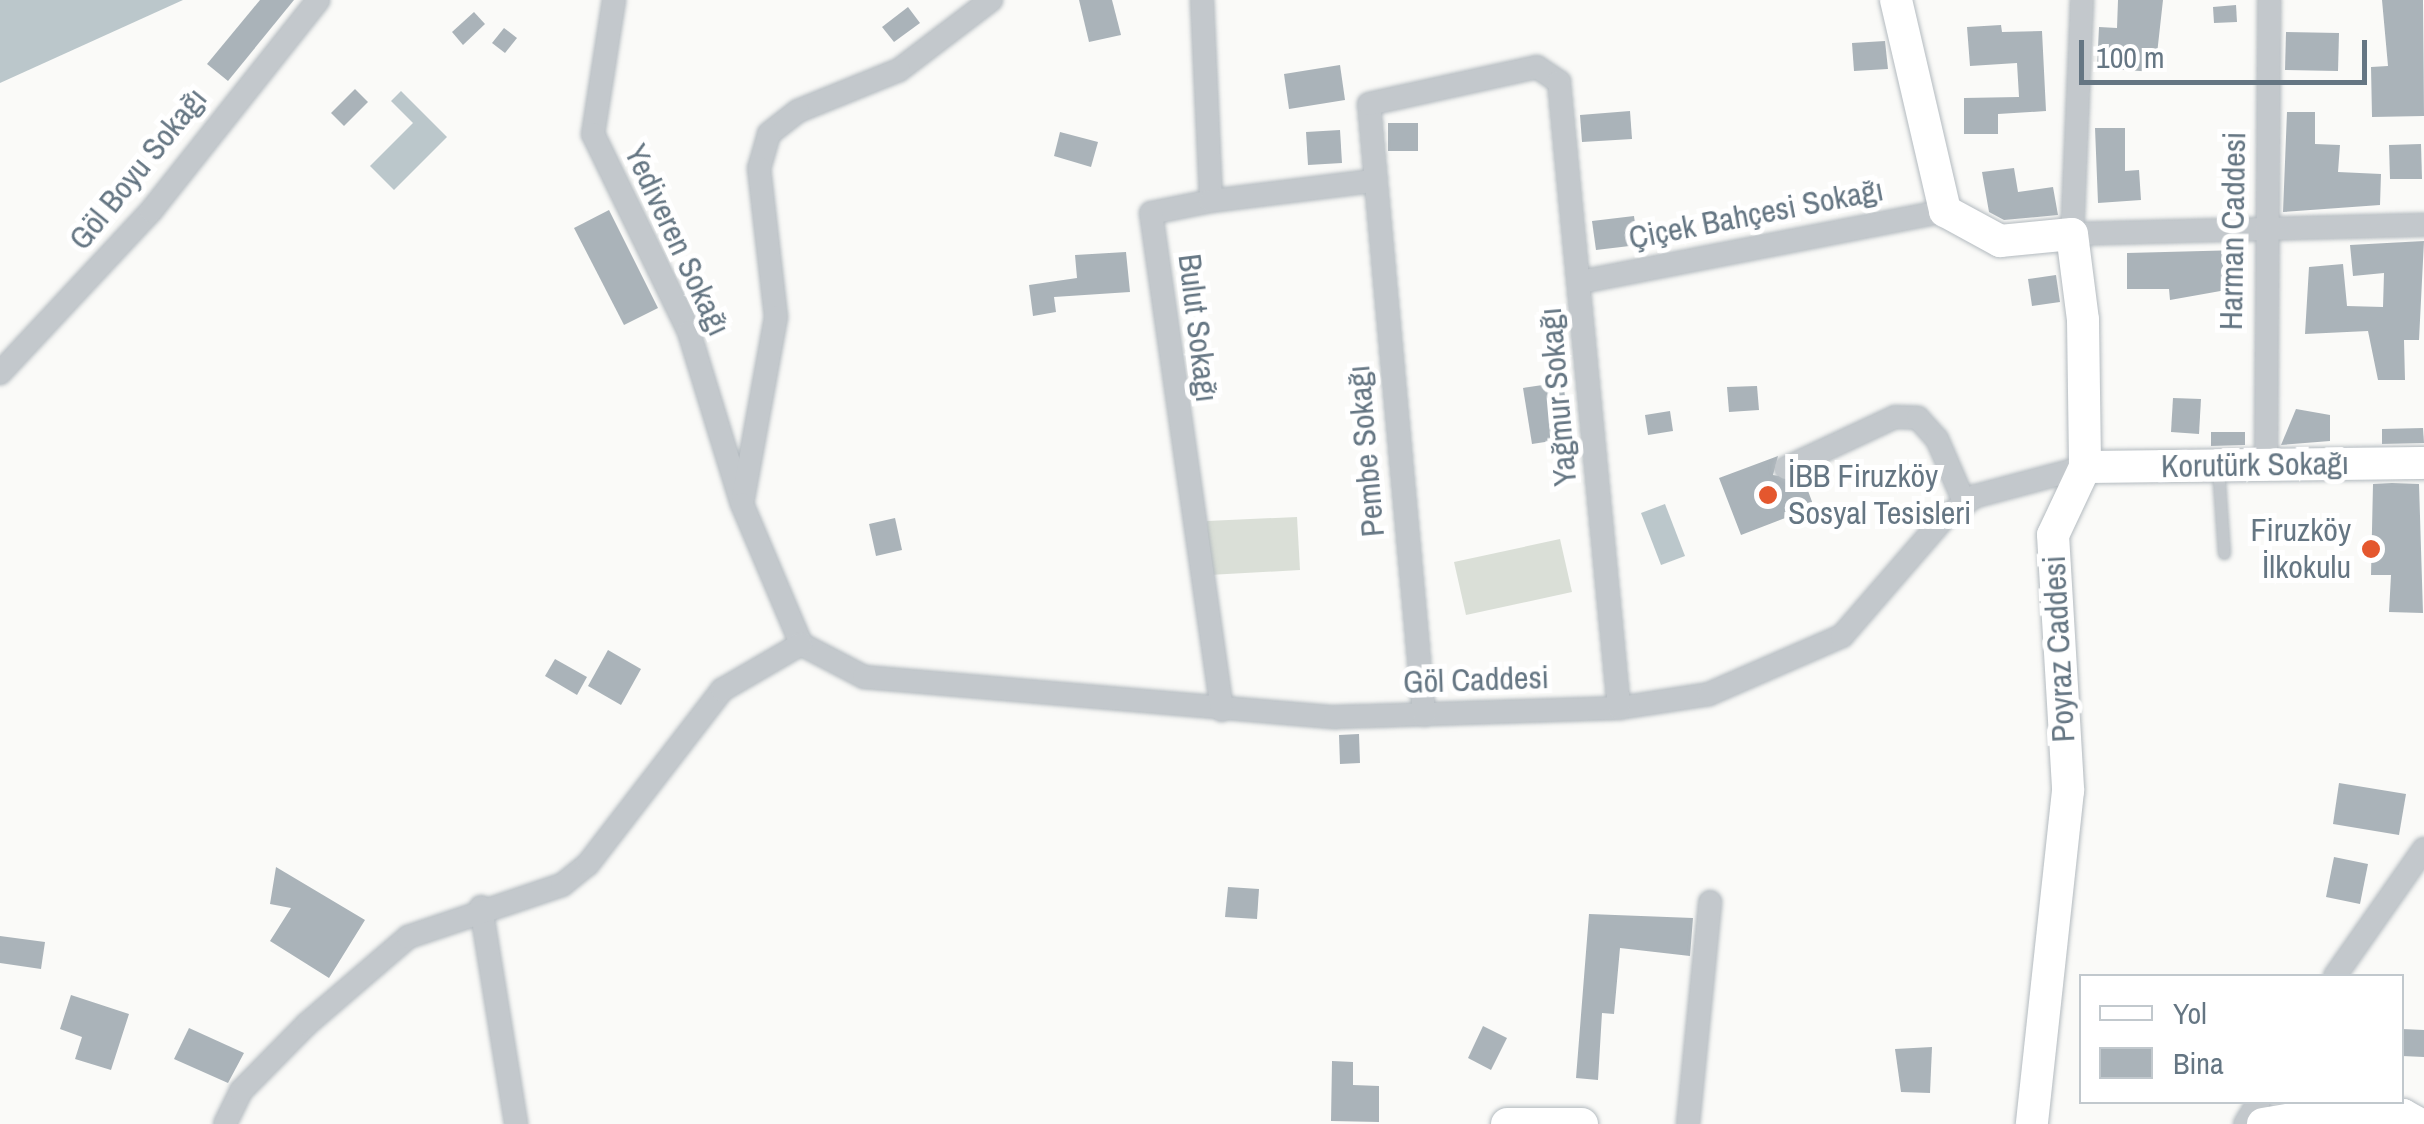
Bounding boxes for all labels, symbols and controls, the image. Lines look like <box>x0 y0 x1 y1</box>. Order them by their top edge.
scale bar <box>2084 20 2372 82</box>
text: 100 m <box>2096 37 2164 77</box>
street label: Göl Boyu Sokağı <box>61 80 215 258</box>
street label: Harman Caddesi <box>2212 132 2254 330</box>
street label: Yediveren Sokağı <box>616 138 738 342</box>
street label: Çiçek Bahçesi Sokağı <box>1626 171 1886 257</box>
street label: Bulut Sokağı <box>1170 252 1226 404</box>
street label: Yağmur Sokağı <box>1531 306 1585 488</box>
street label: Pembe Sokağı <box>1339 364 1393 538</box>
street label: Korutürk Sokağı <box>2161 444 2349 486</box>
place label: İBB Firuzköy Sosyal Tesisleri <box>1788 458 1972 533</box>
marker: İBB Firuzköy Sosyal Tesisleri <box>1757 484 1779 506</box>
place label: Firuzköy İlkokulu <box>2250 512 2351 587</box>
marker: Firuzköy İlkokulu <box>2360 538 2382 560</box>
street label: Poyraz Caddesi <box>2035 555 2083 743</box>
street label: Göl Caddesi <box>1402 658 1550 702</box>
legend <box>2079 974 2404 1104</box>
text: Yol <box>2173 993 2207 1033</box>
text: Bina <box>2173 1043 2224 1083</box>

